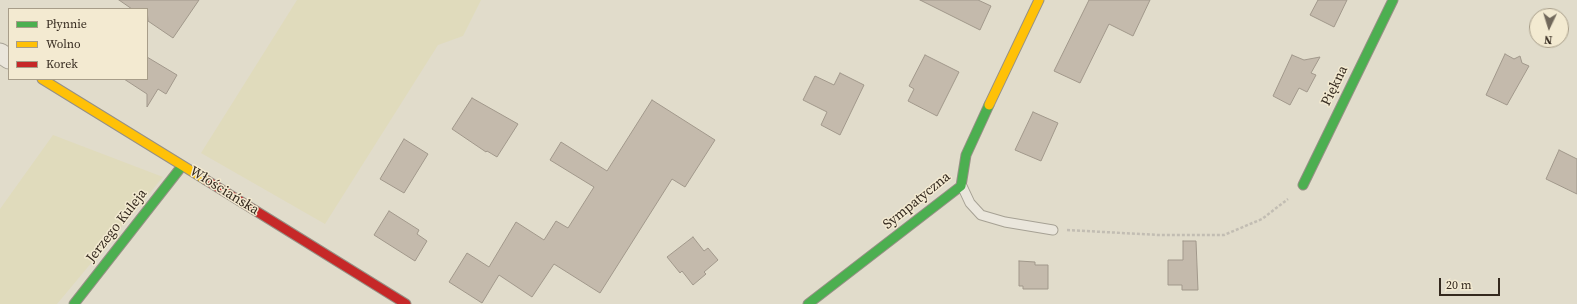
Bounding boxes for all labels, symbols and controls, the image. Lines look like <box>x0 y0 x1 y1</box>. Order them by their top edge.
legend <box>8 8 148 80</box>
north arrow <box>1529 8 1569 48</box>
text: Płynnie <box>46 16 87 32</box>
text: N <box>1544 32 1553 47</box>
text: Wolno <box>46 36 81 52</box>
text: Korek <box>46 56 78 72</box>
street label: Piękna <box>1318 63 1352 109</box>
street label: Włościańska <box>186 163 262 219</box>
street label: Sympatyczna <box>880 169 954 233</box>
street label: Jerzego Kuleja <box>83 186 151 266</box>
scale bar <box>1441 270 1502 296</box>
text: 20 m <box>1446 277 1472 293</box>

